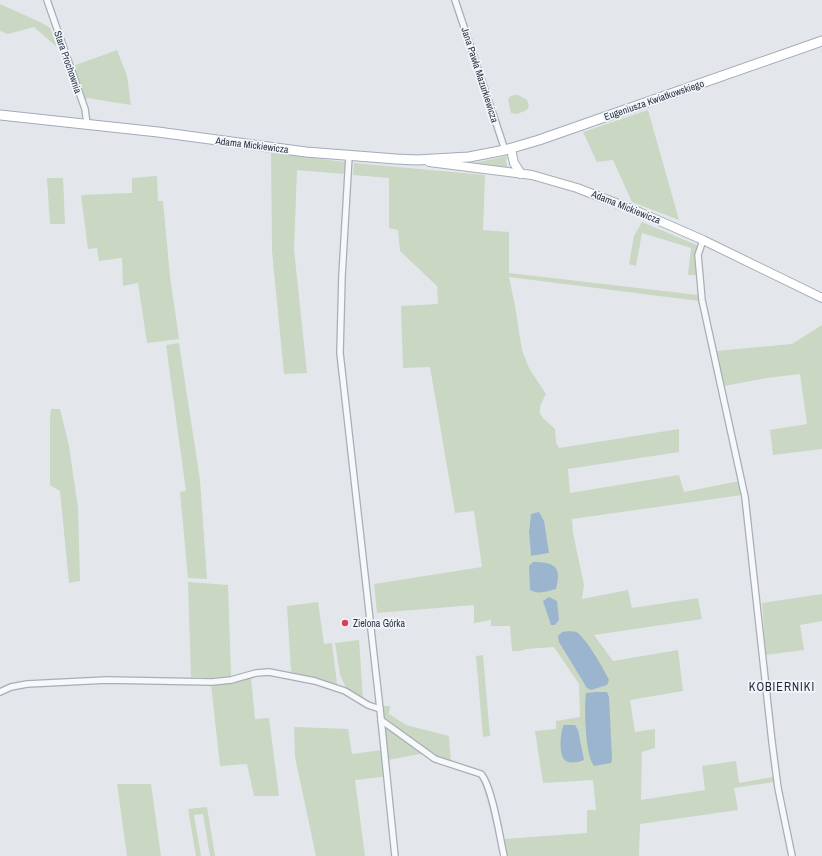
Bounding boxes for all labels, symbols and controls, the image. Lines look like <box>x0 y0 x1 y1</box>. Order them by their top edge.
street label: Jana Pawła Mazurkiewicza <box>458 26 502 125</box>
street label: Stara Prochownia <box>51 29 85 95</box>
street label: Eugeniusza Kwiatkowskiego <box>602 77 706 123</box>
street label: Adama Mickiewicza <box>214 134 290 156</box>
street label: Adama Mickiewicza <box>589 187 663 227</box>
place label: Zielona Górka <box>353 617 405 630</box>
marker: Zielona Górka <box>340 618 350 628</box>
district label: KOBIERNIKI <box>749 679 815 695</box>

